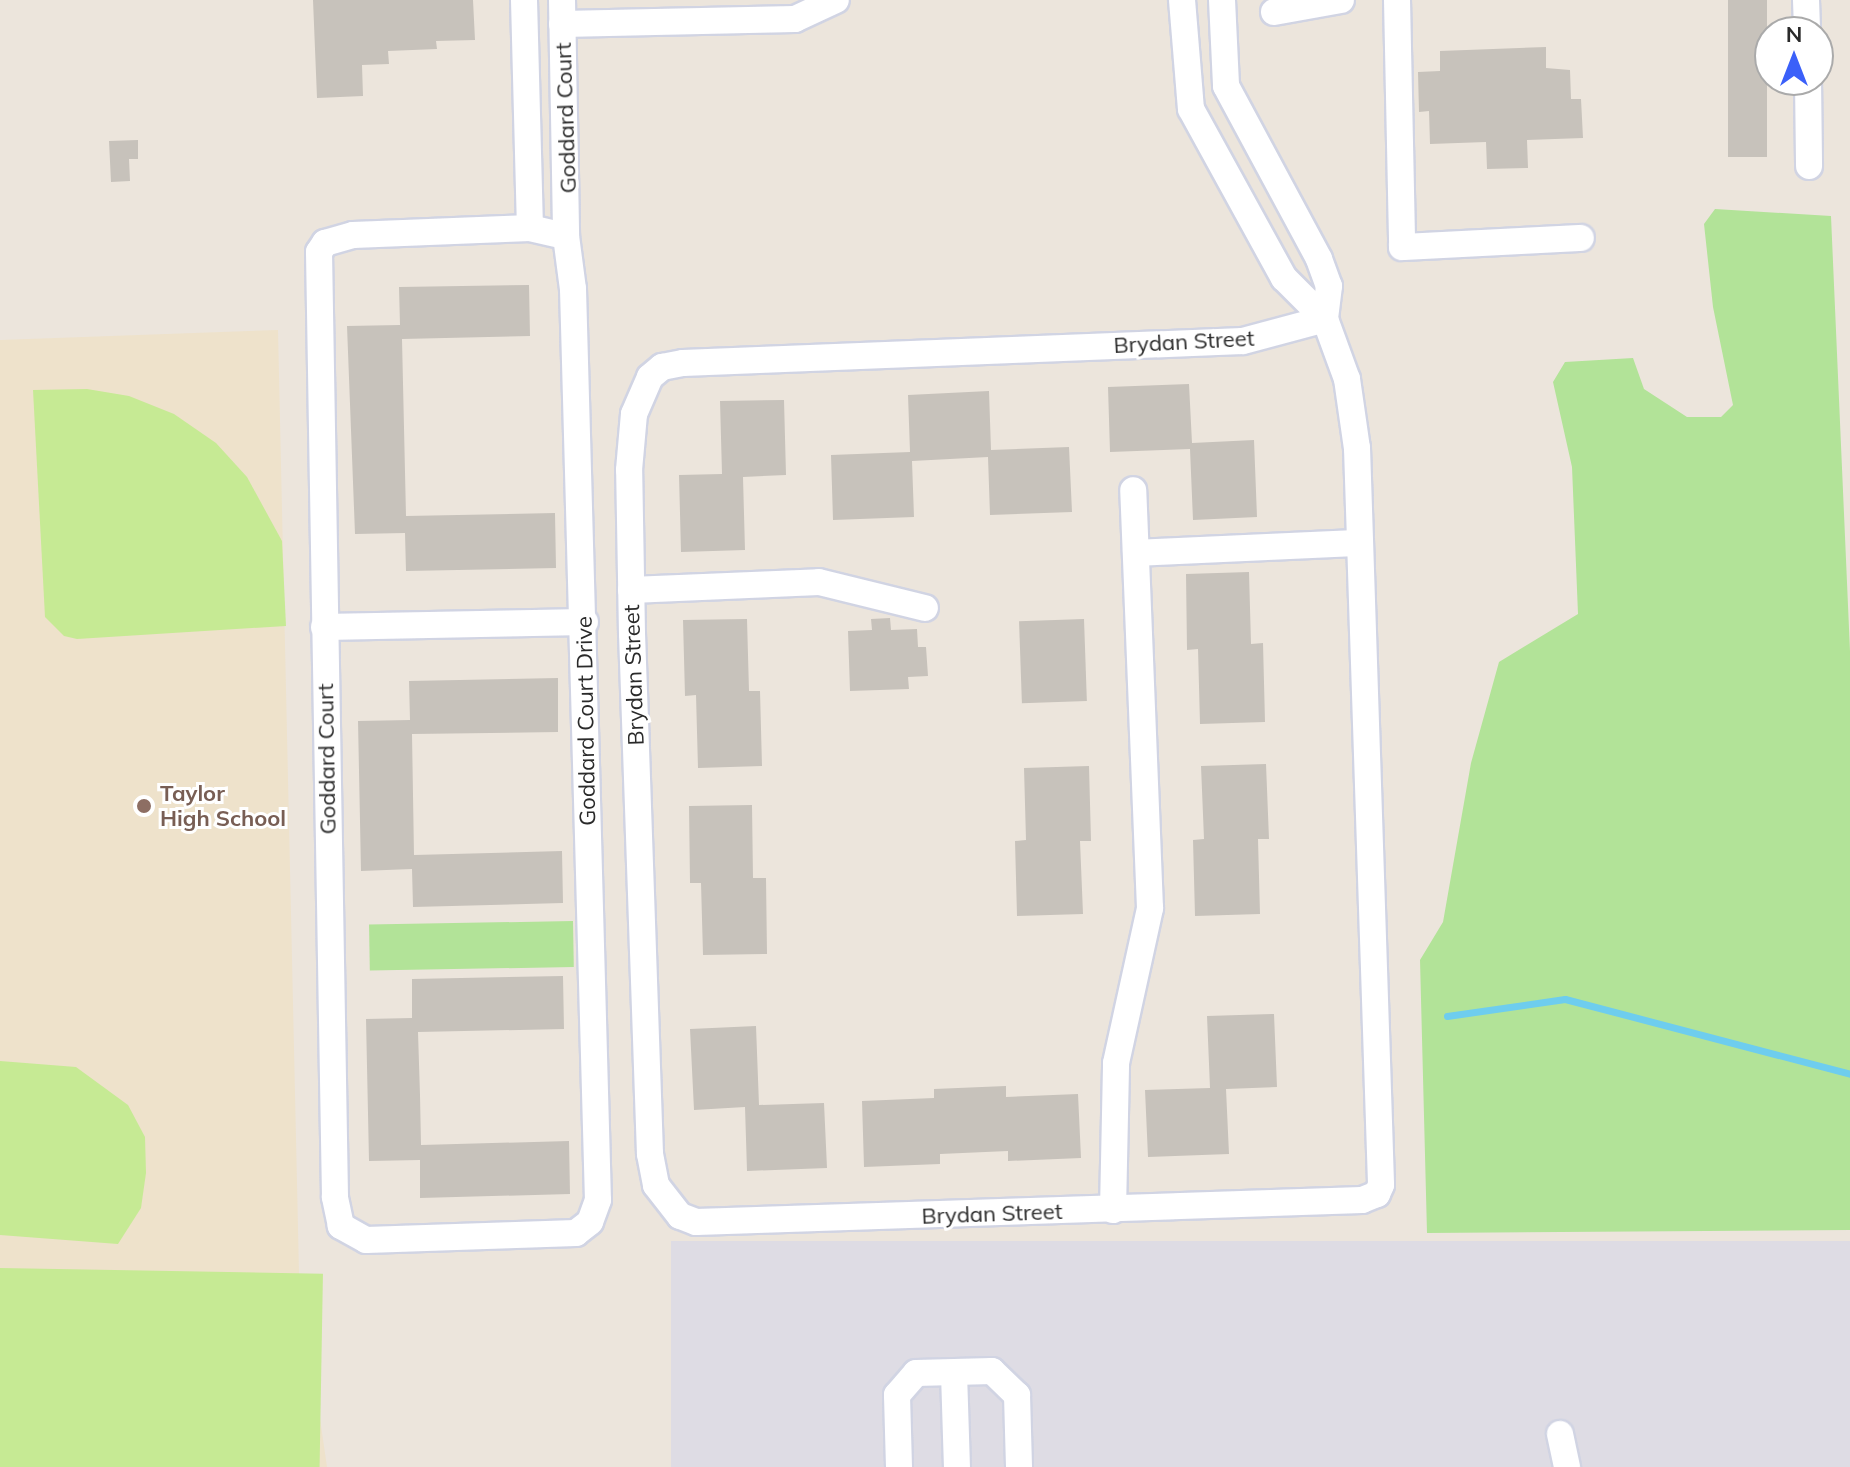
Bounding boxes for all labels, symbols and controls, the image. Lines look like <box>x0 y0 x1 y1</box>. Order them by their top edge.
north arrow <box>1754 16 1834 96</box>
text: N <box>1786 20 1802 48</box>
street label: Goddard Court <box>550 42 582 194</box>
street label: Brydan Street <box>1113 325 1255 359</box>
street label: Brydan Street <box>618 604 650 746</box>
street label: Goddard Court Drive <box>571 616 601 826</box>
street label: Goddard Court <box>312 683 342 835</box>
place label: Taylor High School <box>160 780 286 832</box>
marker: Taylor High School <box>135 797 153 815</box>
street label: Brydan Street <box>921 1198 1063 1230</box>

